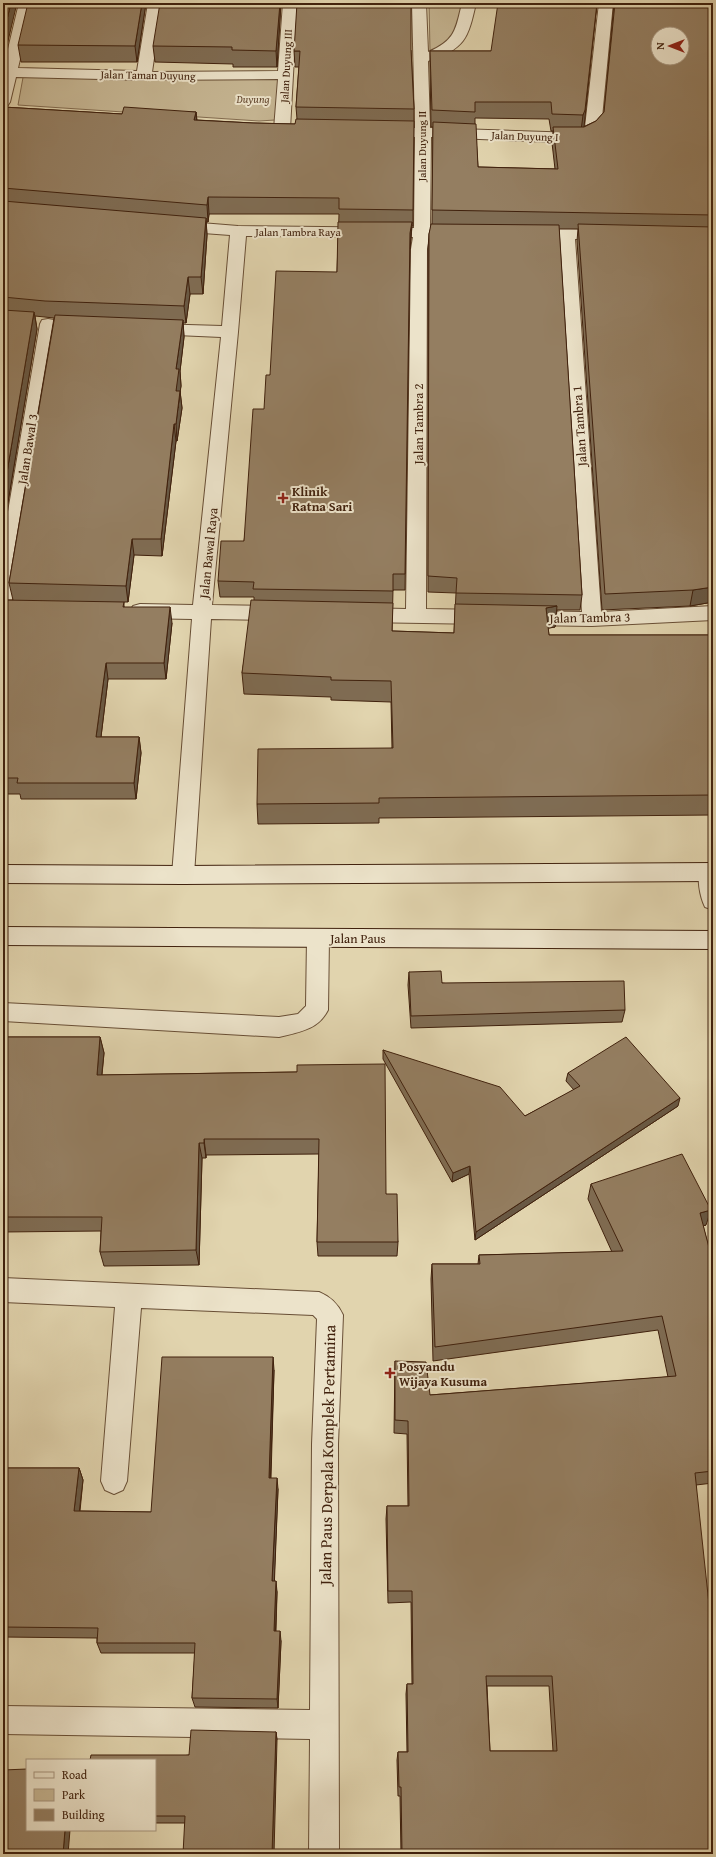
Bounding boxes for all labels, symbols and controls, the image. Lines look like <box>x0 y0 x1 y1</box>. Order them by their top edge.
north arrow <box>650 26 690 66</box>
street label: Jalan Duyung III <box>276 29 296 105</box>
text: N <box>652 42 668 50</box>
street label: Jalan Taman Duyung <box>98 66 196 84</box>
park label: Duyung <box>235 91 270 107</box>
street label: Jalan Duyung II <box>414 111 430 183</box>
street label: Jalan Duyung I <box>489 127 559 145</box>
street label: Jalan Tambra Raya <box>253 224 341 240</box>
street label: Jalan Tambra 2 <box>409 384 428 466</box>
street label: Jalan Tambra 1 <box>567 385 592 469</box>
street label: Jalan Bawal 3 <box>12 412 42 488</box>
place label: Klinik Ratna Sari <box>292 482 352 516</box>
marker: Klinik Ratna Sari <box>277 492 289 504</box>
street label: Jalan Bawal Raya <box>194 506 223 601</box>
street label: Jalan Tambra 3 <box>547 607 631 628</box>
street label: Jalan Paus <box>328 929 386 948</box>
street label: Jalan Paus Derpala Komplek Pertamina <box>313 1324 341 1587</box>
place label: Posyandu Wijaya Kusuma <box>399 1357 487 1391</box>
marker: Posyandu Wijaya Kusuma <box>384 1367 396 1379</box>
legend <box>26 1759 156 1831</box>
text: Road <box>62 1766 88 1783</box>
text: Park <box>62 1786 86 1803</box>
text: Building <box>62 1806 105 1823</box>

